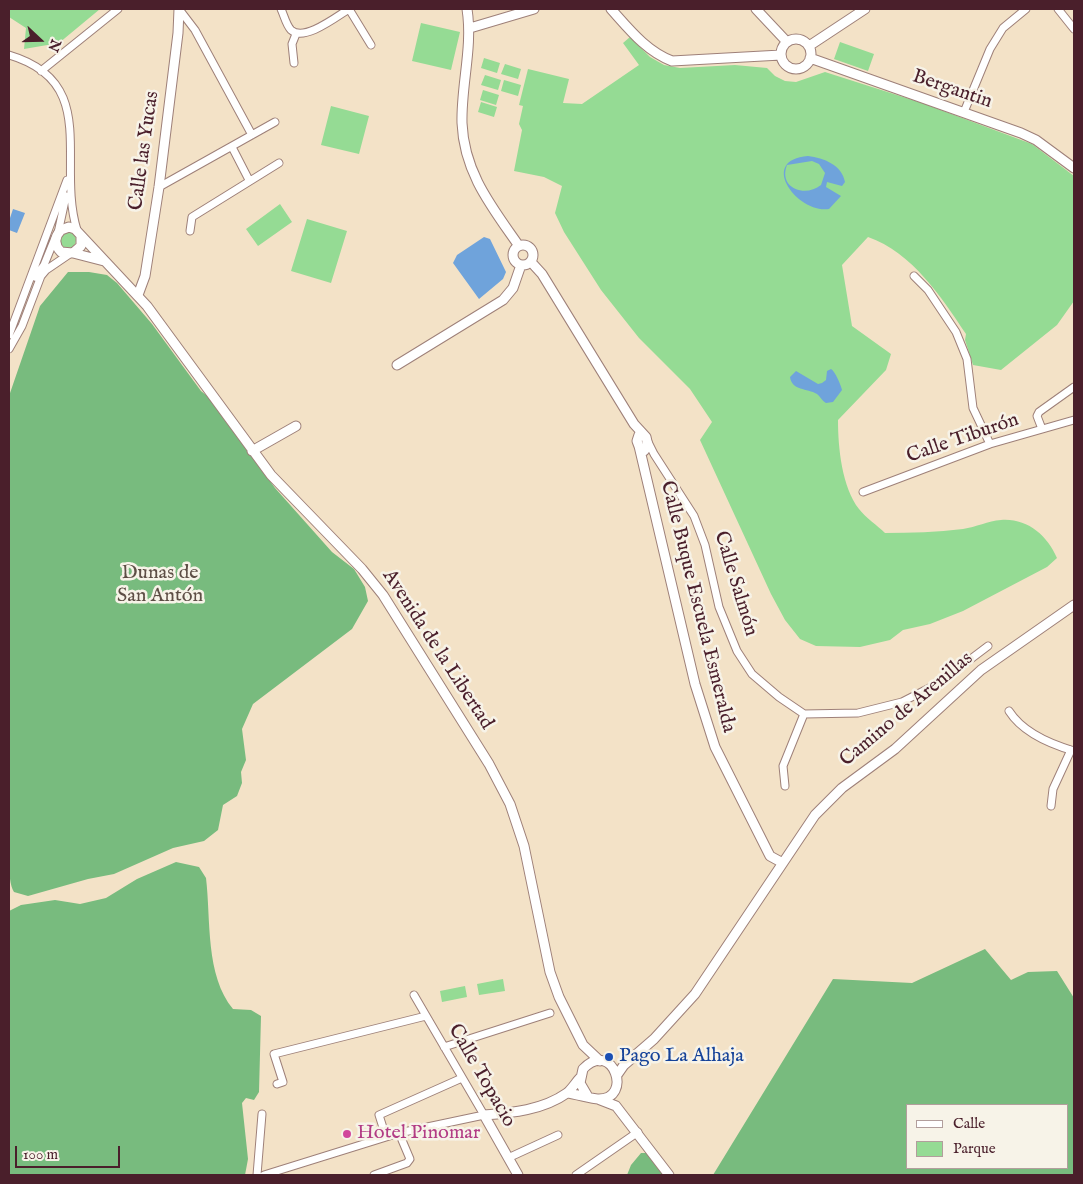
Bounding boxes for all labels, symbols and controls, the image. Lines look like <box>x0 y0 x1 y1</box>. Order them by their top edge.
north arrow <box>15 15 65 65</box>
text: N <box>43 36 65 54</box>
street label: Bergantin <box>909 65 995 115</box>
street label: Calle las Yucas <box>125 90 165 212</box>
street label: Calle Tiburón <box>904 409 1022 469</box>
street label: Calle Buque Escuela Esmeralda <box>654 479 740 735</box>
street label: Calle Salmón <box>708 529 762 639</box>
park label: Dunas de San Antón <box>117 562 203 609</box>
street label: Avenida de la Libertad <box>376 565 498 735</box>
street label: Camino de Arenillas <box>836 647 978 773</box>
street label: Calle Topacio <box>442 1020 520 1132</box>
place label: Pago La Alhaja <box>619 1045 744 1069</box>
marker: Pago La Alhaja <box>603 1051 615 1063</box>
legend <box>906 1104 1068 1169</box>
text: Calle <box>953 1114 985 1133</box>
place label: Hotel Pinomar <box>357 1122 480 1146</box>
marker: Hotel Pinomar <box>341 1128 353 1140</box>
scale bar <box>18 1136 122 1168</box>
text: Parque <box>953 1139 996 1158</box>
text: 100 m <box>23 1145 58 1164</box>

